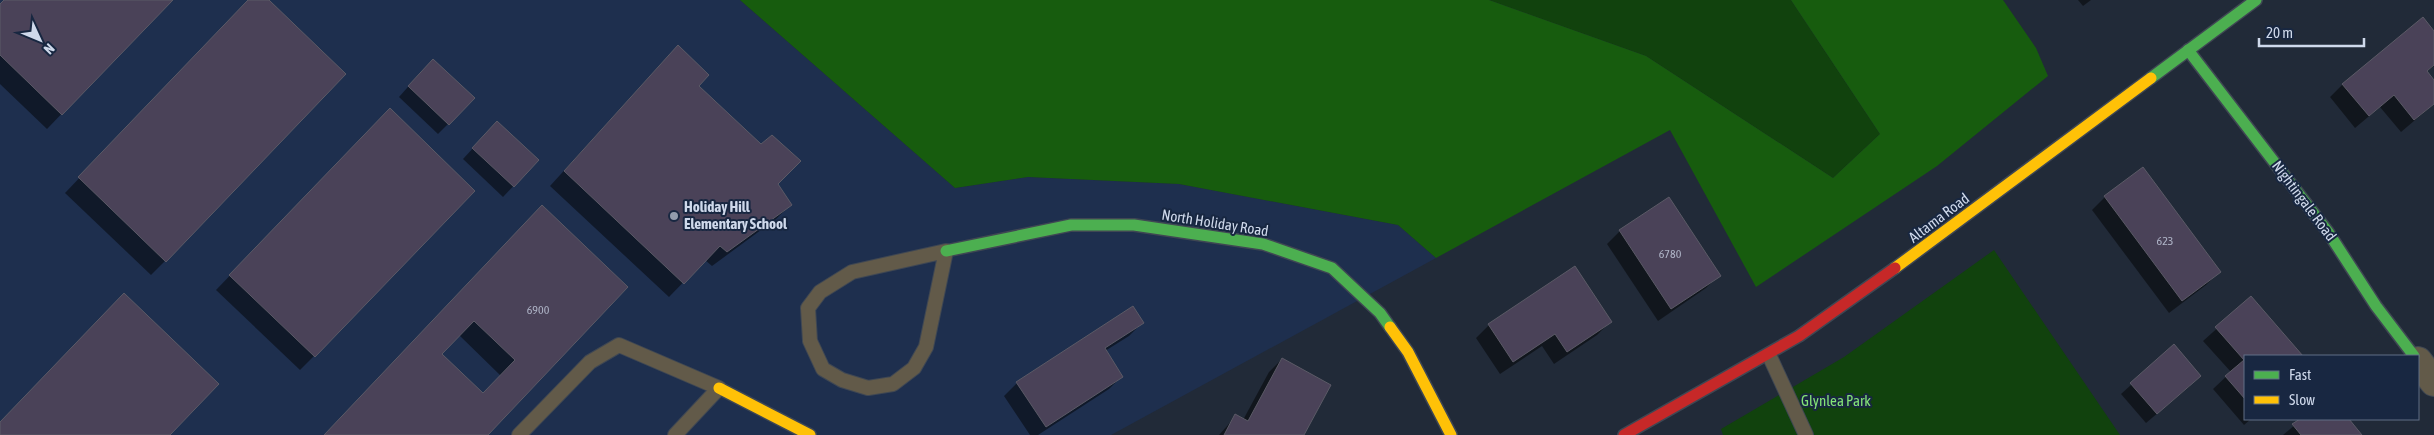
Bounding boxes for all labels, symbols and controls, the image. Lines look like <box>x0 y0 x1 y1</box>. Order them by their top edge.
north arrow <box>15 15 65 65</box>
scale bar <box>2259 15 2364 47</box>
text: 20 m <box>2266 24 2293 41</box>
text: N <box>41 41 58 58</box>
street label: Nightingale Road <box>2269 157 2340 244</box>
street label: Altama Road <box>1905 189 1972 246</box>
place label: Holiday Hill Elementary School <box>684 198 788 232</box>
street label: North Holiday Road <box>1160 206 1270 239</box>
marker: Holiday Hill Elementary School <box>668 210 680 222</box>
house number: 623 <box>2157 234 2173 248</box>
house number: 6780 <box>1659 247 1682 261</box>
house number: 6900 <box>527 303 550 317</box>
legend <box>2244 355 2419 420</box>
text: Fast <box>2289 366 2311 383</box>
text: Slow <box>2289 391 2315 408</box>
park label: Glynlea Park <box>1801 392 1871 409</box>

